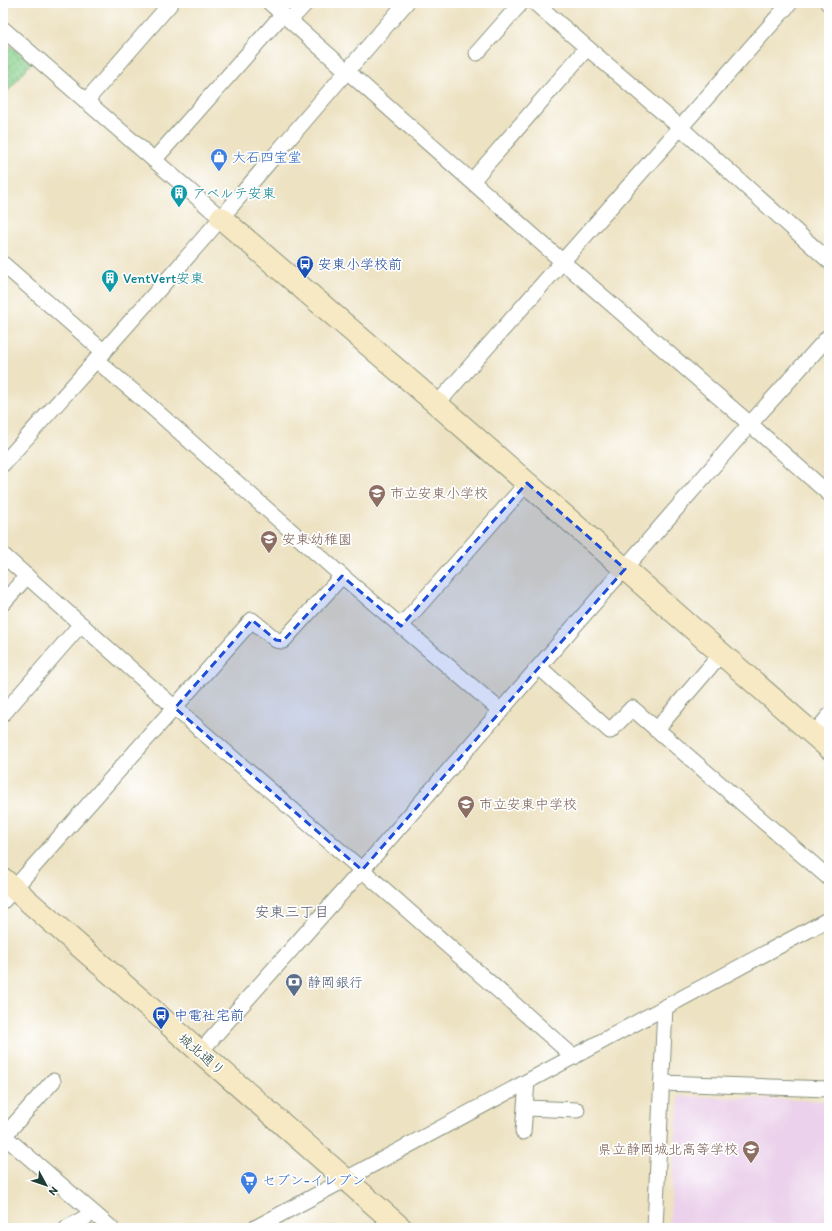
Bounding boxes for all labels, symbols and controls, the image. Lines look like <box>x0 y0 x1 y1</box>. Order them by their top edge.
shop icon: 大石四宝堂 <box>209 147 229 172</box>
place label: 大石四宝堂 <box>232 149 302 166</box>
building icon: アベルテ安東 <box>169 183 189 208</box>
place label: アベルテ安東 <box>192 185 276 202</box>
bus stop icon: 安東小学校前 <box>295 254 315 279</box>
place label: 安東小学校前 <box>318 256 402 273</box>
building icon: VentVert安東 <box>100 268 120 293</box>
place label: VentVert安東 <box>123 270 204 287</box>
school or university icon: 市立安東小学校 <box>367 483 387 508</box>
place label: 市立安東小学校 <box>390 485 488 502</box>
school or university icon: 安東幼稚園 <box>259 529 279 554</box>
place label: 安東幼稚園 <box>282 531 352 548</box>
school or university icon: 市立安東中学校 <box>456 794 476 819</box>
place label: 市立安東中学校 <box>479 796 577 813</box>
district label: 安東三丁目 <box>254 903 330 921</box>
bank icon: 静岡銀行 <box>284 972 304 997</box>
place label: 静岡銀行 <box>307 974 363 991</box>
bus stop icon: 中電社宅前 <box>151 1005 171 1030</box>
place label: 中電社宅前 <box>174 1007 244 1024</box>
street label: 城北通り <box>175 1030 228 1079</box>
school or university icon: 県立静岡城北高等学校 <box>741 1139 761 1164</box>
place label: 県立静岡城北高等学校 <box>598 1141 738 1158</box>
north arrow <box>26 1165 66 1205</box>
supermarket icon: セブン-イレブン <box>239 1170 259 1195</box>
place label: セブン-イレブン <box>262 1172 366 1189</box>
text: N <box>46 1184 61 1198</box>

